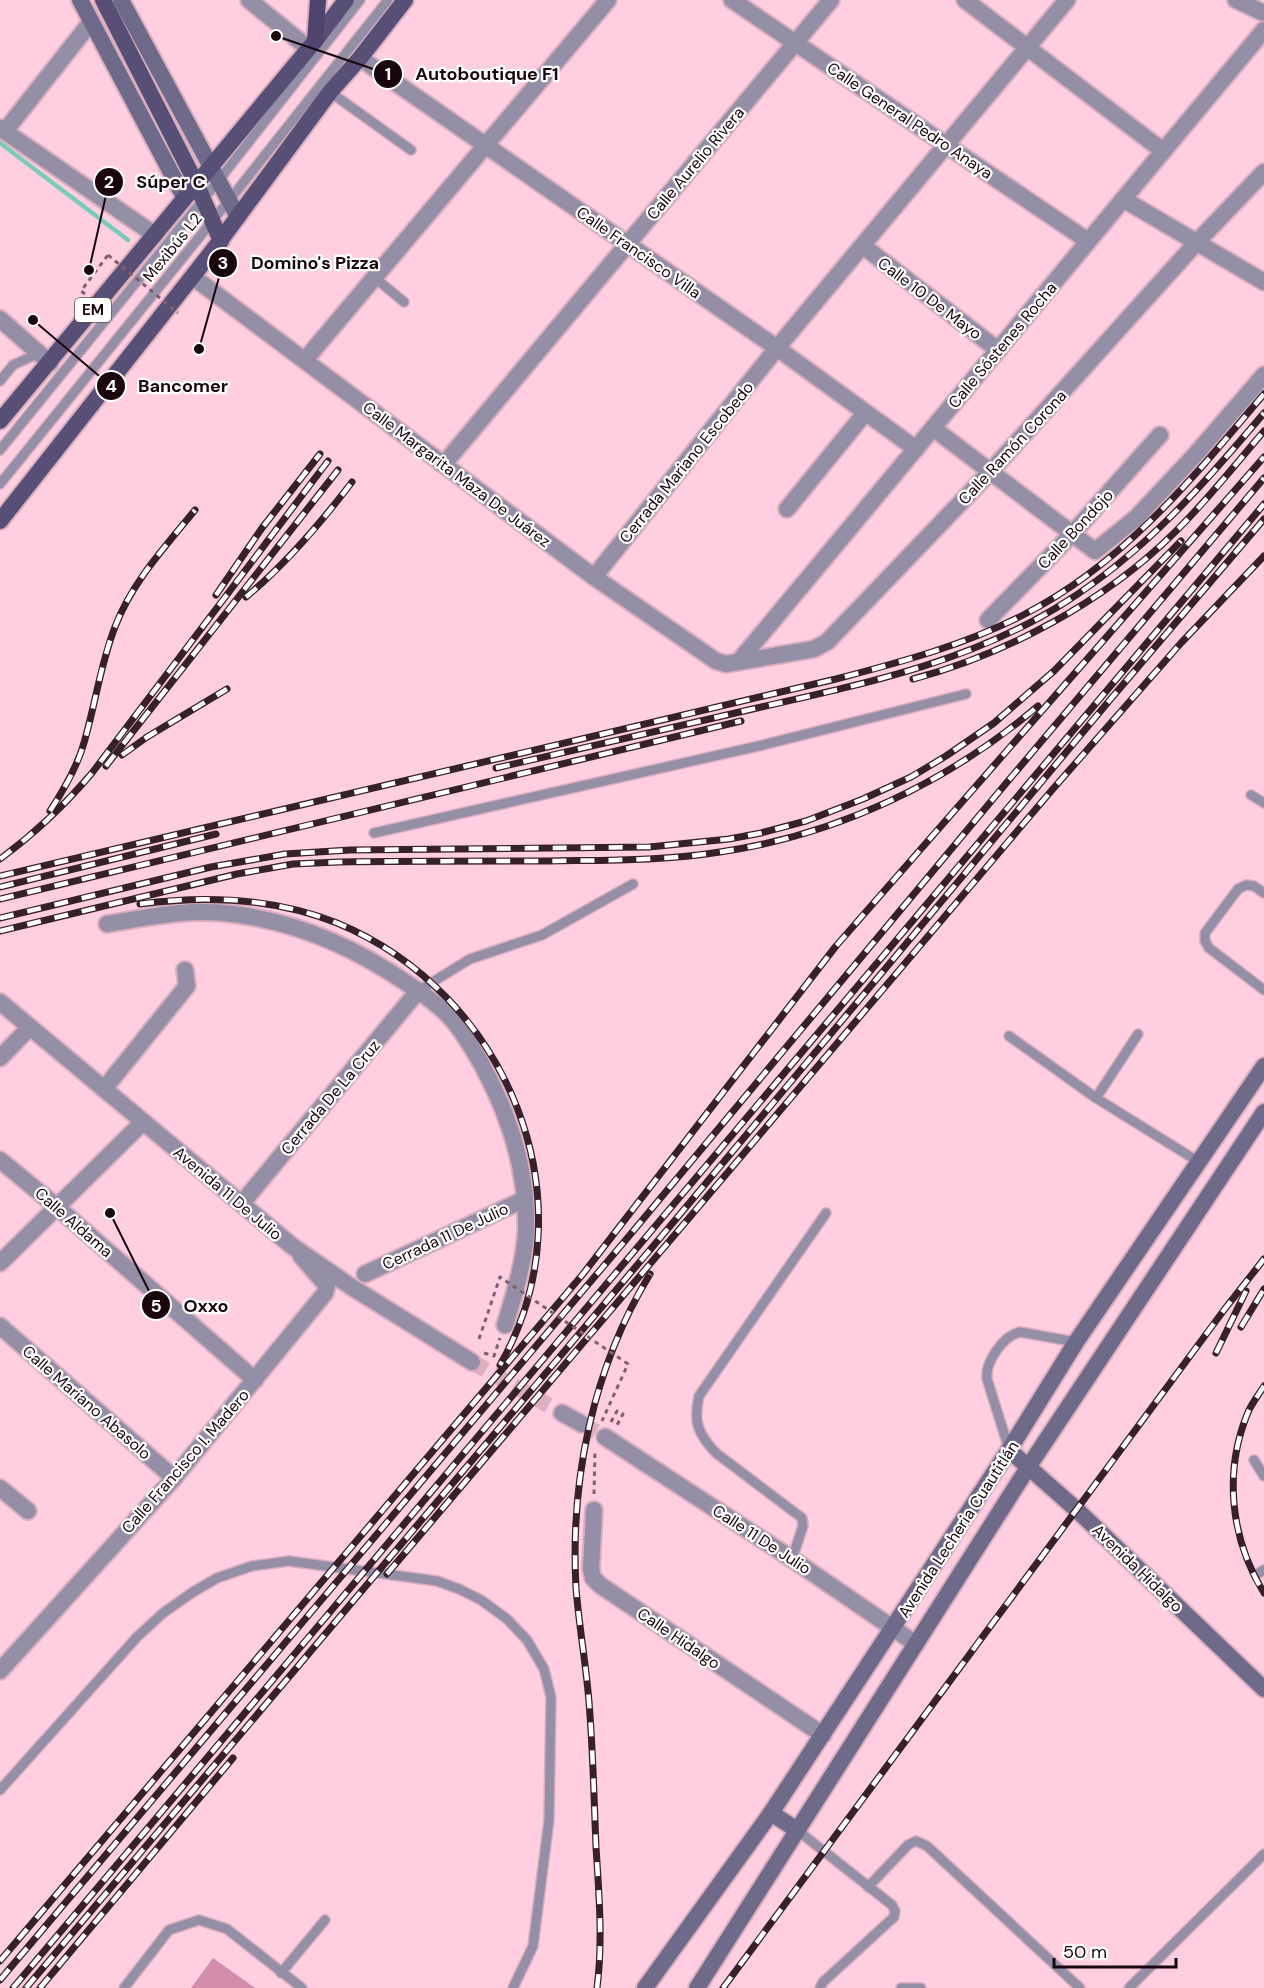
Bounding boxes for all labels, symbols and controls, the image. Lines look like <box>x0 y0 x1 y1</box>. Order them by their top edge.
callout: Autoboutique F1 <box>373 56 570 92</box>
street label: Calle General Pedro Anaya <box>823 57 997 184</box>
text: 1 <box>385 62 391 86</box>
text: Autoboutique F1 <box>415 62 559 86</box>
street label: Calle Aurelio Rivera <box>642 102 749 224</box>
callout: Súper C <box>94 164 217 200</box>
text: 2 <box>104 170 114 194</box>
text: Súper C <box>136 170 206 194</box>
street label: Calle Francisco Villa <box>572 202 705 303</box>
street label: Mexibús L2 <box>138 208 207 286</box>
callout: Domino's Pizza <box>208 245 391 281</box>
text: 3 <box>218 251 228 275</box>
text: Domino's Pizza <box>251 251 379 275</box>
street label: Calle 10 De Mayo <box>874 252 986 344</box>
street label: Calle Sóstenes Rocha <box>943 278 1061 413</box>
road number: EM <box>75 298 111 322</box>
callout: Bancomer <box>96 368 241 404</box>
text: 4 <box>105 374 117 398</box>
text: Bancomer <box>138 374 228 398</box>
street label: Cerrada Mariano Escobedo <box>615 377 758 547</box>
street label: Calle Ramón Corona <box>954 385 1071 509</box>
street label: Calle Margarita Maza De Juárez <box>359 397 555 552</box>
street label: Calle Bondojo <box>1033 485 1118 574</box>
street label: Cerrada De La Cruz <box>276 1036 385 1159</box>
street label: Avenida 11 De Julio <box>169 1142 286 1245</box>
street label: Calle Aldama <box>30 1183 117 1262</box>
street label: Cerrada 11 De Julio <box>379 1198 512 1275</box>
callout: Oxxo <box>141 1287 240 1323</box>
text: 5 <box>150 1294 162 1318</box>
text: Oxxo <box>183 1294 229 1318</box>
street label: Calle Mariano Abasolo <box>18 1341 155 1464</box>
street label: Calle Francisco I. Madero <box>117 1385 254 1538</box>
street label: Avenida Lecheria Cuautitlán <box>893 1437 1023 1622</box>
street label: Calle 11 De Julio <box>708 1500 815 1579</box>
street label: Avenida Hidalgo <box>1088 1520 1187 1617</box>
street label: Calle Hidalgo <box>633 1603 724 1674</box>
scale bar <box>1054 1931 1176 1969</box>
text: 50 m <box>1063 1940 1107 1964</box>

